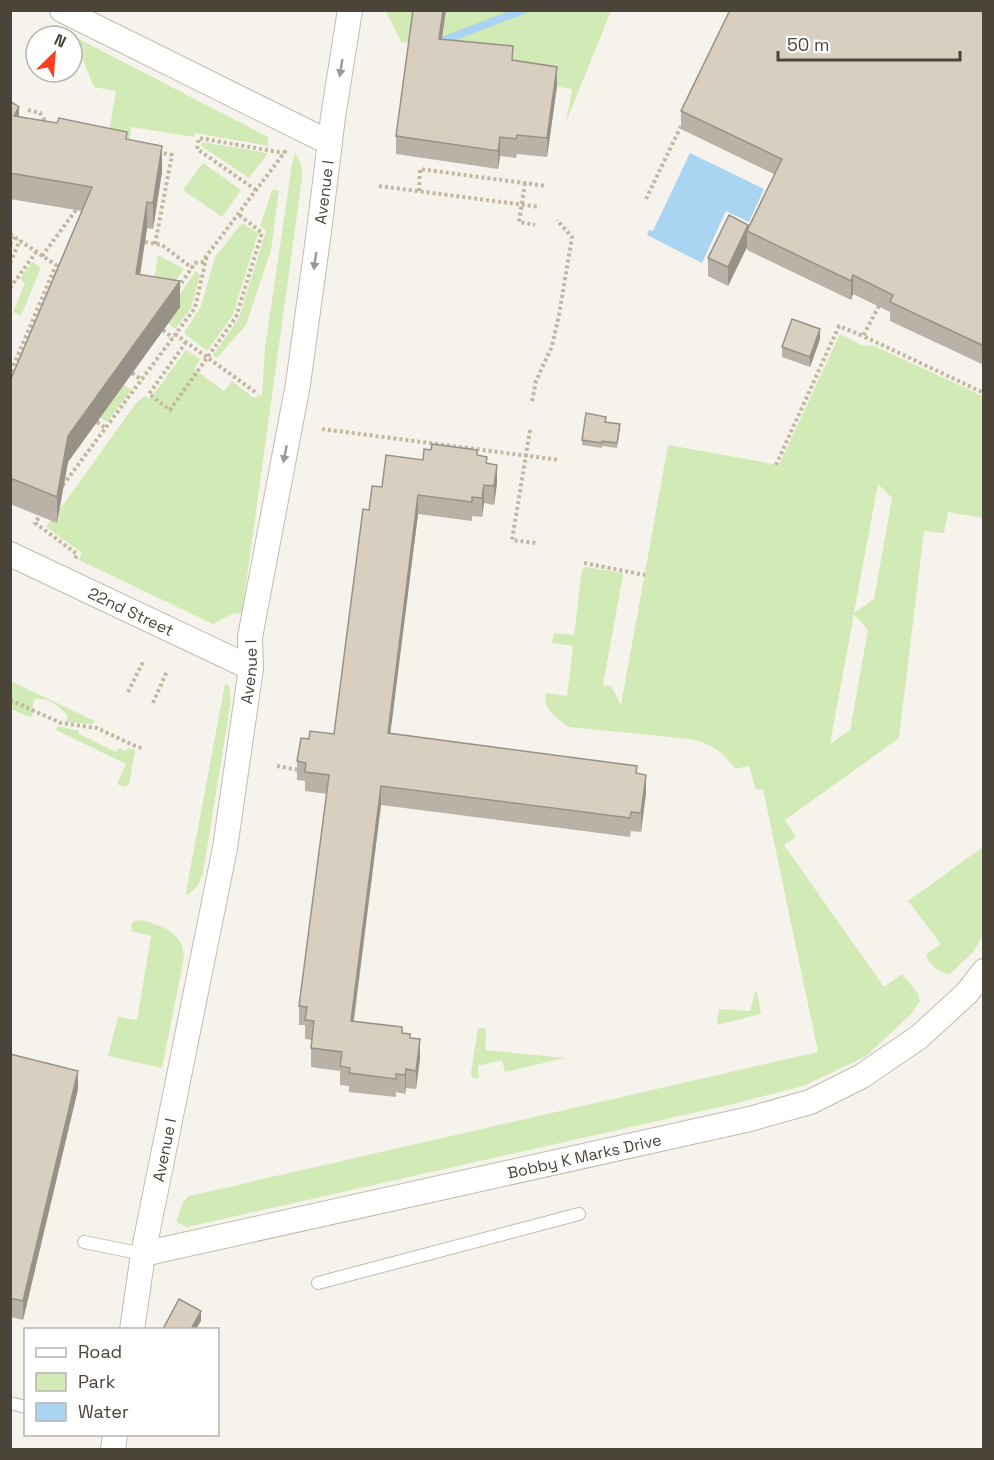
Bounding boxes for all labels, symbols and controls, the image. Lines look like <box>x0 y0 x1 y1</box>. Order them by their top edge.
north arrow <box>24 24 84 84</box>
scale bar <box>778 24 960 62</box>
text: N <box>51 29 69 53</box>
text: 50 m <box>787 33 829 56</box>
one-way arrow <box>336 59 345 78</box>
street label: Avenue I <box>310 159 339 226</box>
one-way arrow <box>310 252 319 271</box>
one-way arrow <box>280 445 289 464</box>
street label: 22nd Street <box>85 582 177 641</box>
street label: Avenue I <box>236 639 262 705</box>
street label: Avenue I <box>148 1116 181 1184</box>
street label: Bobby K Marks Drive <box>505 1129 663 1184</box>
legend <box>24 1328 219 1436</box>
text: Road <box>78 1340 122 1363</box>
text: Park <box>78 1370 116 1393</box>
text: Water <box>78 1400 129 1423</box>

